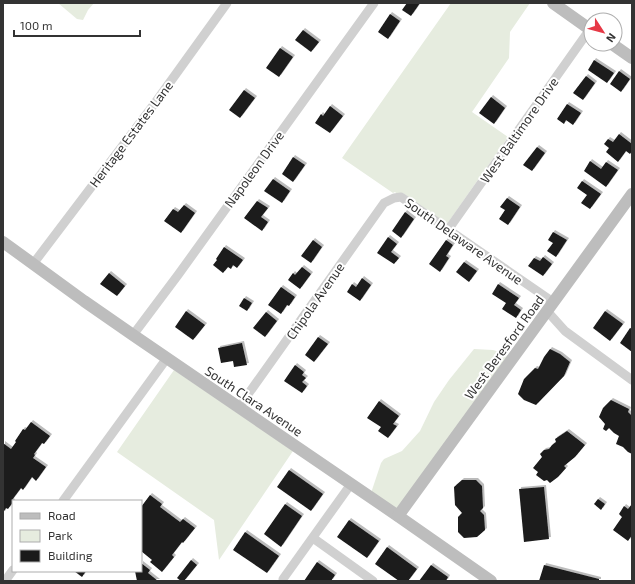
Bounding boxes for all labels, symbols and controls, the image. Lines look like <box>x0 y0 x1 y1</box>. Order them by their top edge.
scale bar <box>14 12 140 38</box>
north arrow <box>583 12 623 52</box>
text: 100 m <box>20 18 52 32</box>
text: N <box>604 31 619 45</box>
street label: West Baltimore Drive <box>477 74 561 186</box>
street label: Heritage Estates Lane <box>86 78 176 190</box>
street label: Napoleon Drive <box>221 128 287 210</box>
street label: South Delaware Avenue <box>402 194 526 288</box>
street label: Chipola Avenue <box>283 259 347 343</box>
street label: West Beresford Road <box>461 292 547 402</box>
street label: South Clara Avenue <box>202 362 306 440</box>
legend <box>12 500 142 572</box>
text: Road <box>48 508 76 522</box>
text: Park <box>48 528 73 542</box>
text: Building <box>48 548 93 562</box>

